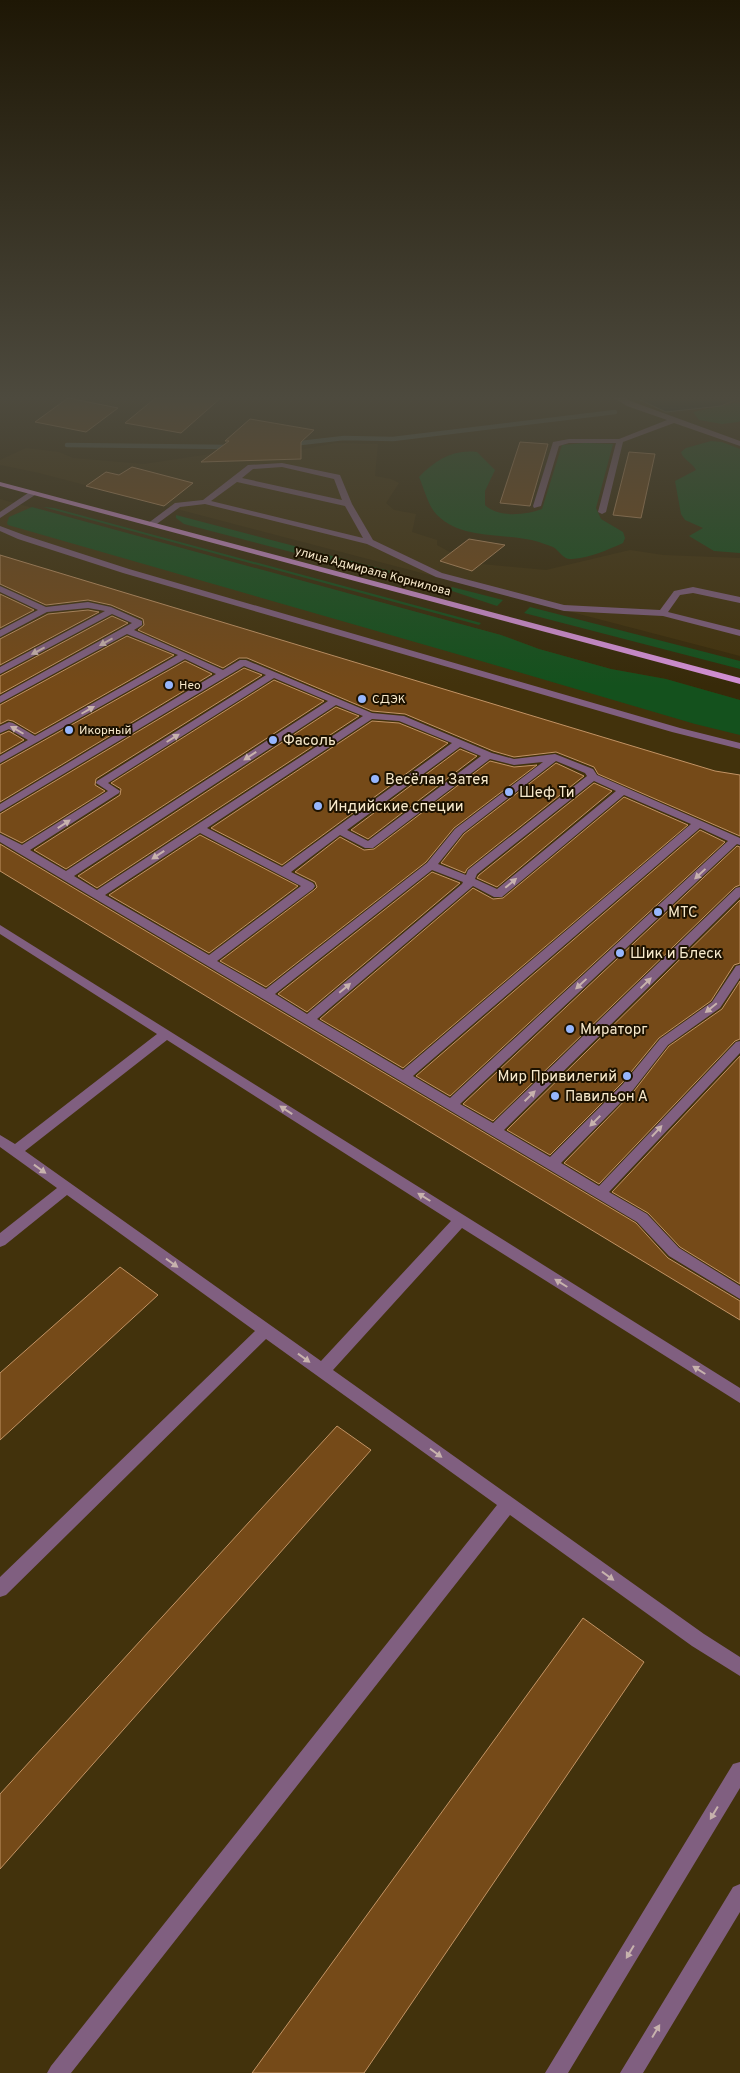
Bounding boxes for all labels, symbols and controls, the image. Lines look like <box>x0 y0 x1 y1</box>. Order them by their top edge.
street label: улица Адмирала Корнилова <box>293 543 453 601</box>
one-way arrow <box>99 638 113 646</box>
one-way arrow <box>31 646 45 655</box>
place label: Нео <box>179 678 201 694</box>
marker: Нео <box>163 679 175 691</box>
place label: СДЭК <box>372 692 406 708</box>
marker: СДЭК <box>356 693 368 705</box>
one-way arrow <box>81 705 95 714</box>
place label: Икорный <box>79 723 132 739</box>
marker: Икорный <box>63 724 75 736</box>
one-way arrow <box>10 726 25 734</box>
place label: Фасоль <box>283 732 336 751</box>
one-way arrow <box>166 733 179 742</box>
marker: Фасоль <box>267 734 279 746</box>
one-way arrow <box>243 752 257 761</box>
place label: Весёлая Затея <box>385 771 489 790</box>
marker: Весёлая Затея <box>369 773 381 785</box>
place label: Шеф Ти <box>519 784 575 803</box>
marker: Шеф Ти <box>503 786 515 798</box>
place label: Индийские специи <box>328 798 464 817</box>
marker: Индийские специи <box>312 800 324 812</box>
one-way arrow <box>57 819 70 829</box>
one-way arrow <box>151 850 165 859</box>
one-way arrow <box>694 868 706 880</box>
one-way arrow <box>505 878 517 889</box>
place label: МТС <box>668 904 698 923</box>
marker: МТС <box>652 906 664 918</box>
place label: Шик и Блеск <box>630 945 722 964</box>
marker: Шик и Блеск <box>614 947 626 959</box>
one-way arrow <box>640 977 652 989</box>
one-way arrow <box>575 978 587 990</box>
one-way arrow <box>338 983 351 994</box>
one-way arrow <box>705 1003 718 1014</box>
place label: Мираторг <box>580 1021 648 1040</box>
marker: Мираторг <box>564 1023 576 1035</box>
place label: Мир Привилегий <box>498 1068 617 1087</box>
marker: Мир Привилегий <box>621 1070 633 1082</box>
place label: Павильон А <box>565 1088 648 1107</box>
one-way arrow <box>524 1090 536 1102</box>
marker: Павильон А <box>549 1090 561 1102</box>
one-way arrow <box>280 1105 293 1115</box>
one-way arrow <box>589 1114 601 1126</box>
one-way arrow <box>651 1126 663 1138</box>
one-way arrow <box>33 1164 47 1174</box>
one-way arrow <box>417 1192 430 1201</box>
one-way arrow <box>165 1258 179 1268</box>
one-way arrow <box>555 1278 568 1288</box>
one-way arrow <box>297 1353 311 1363</box>
one-way arrow <box>692 1365 706 1375</box>
one-way arrow <box>429 1448 443 1458</box>
one-way arrow <box>601 1571 615 1581</box>
one-way arrow <box>710 1806 719 1820</box>
one-way arrow <box>625 1945 634 1958</box>
one-way arrow <box>652 2025 661 2038</box>

